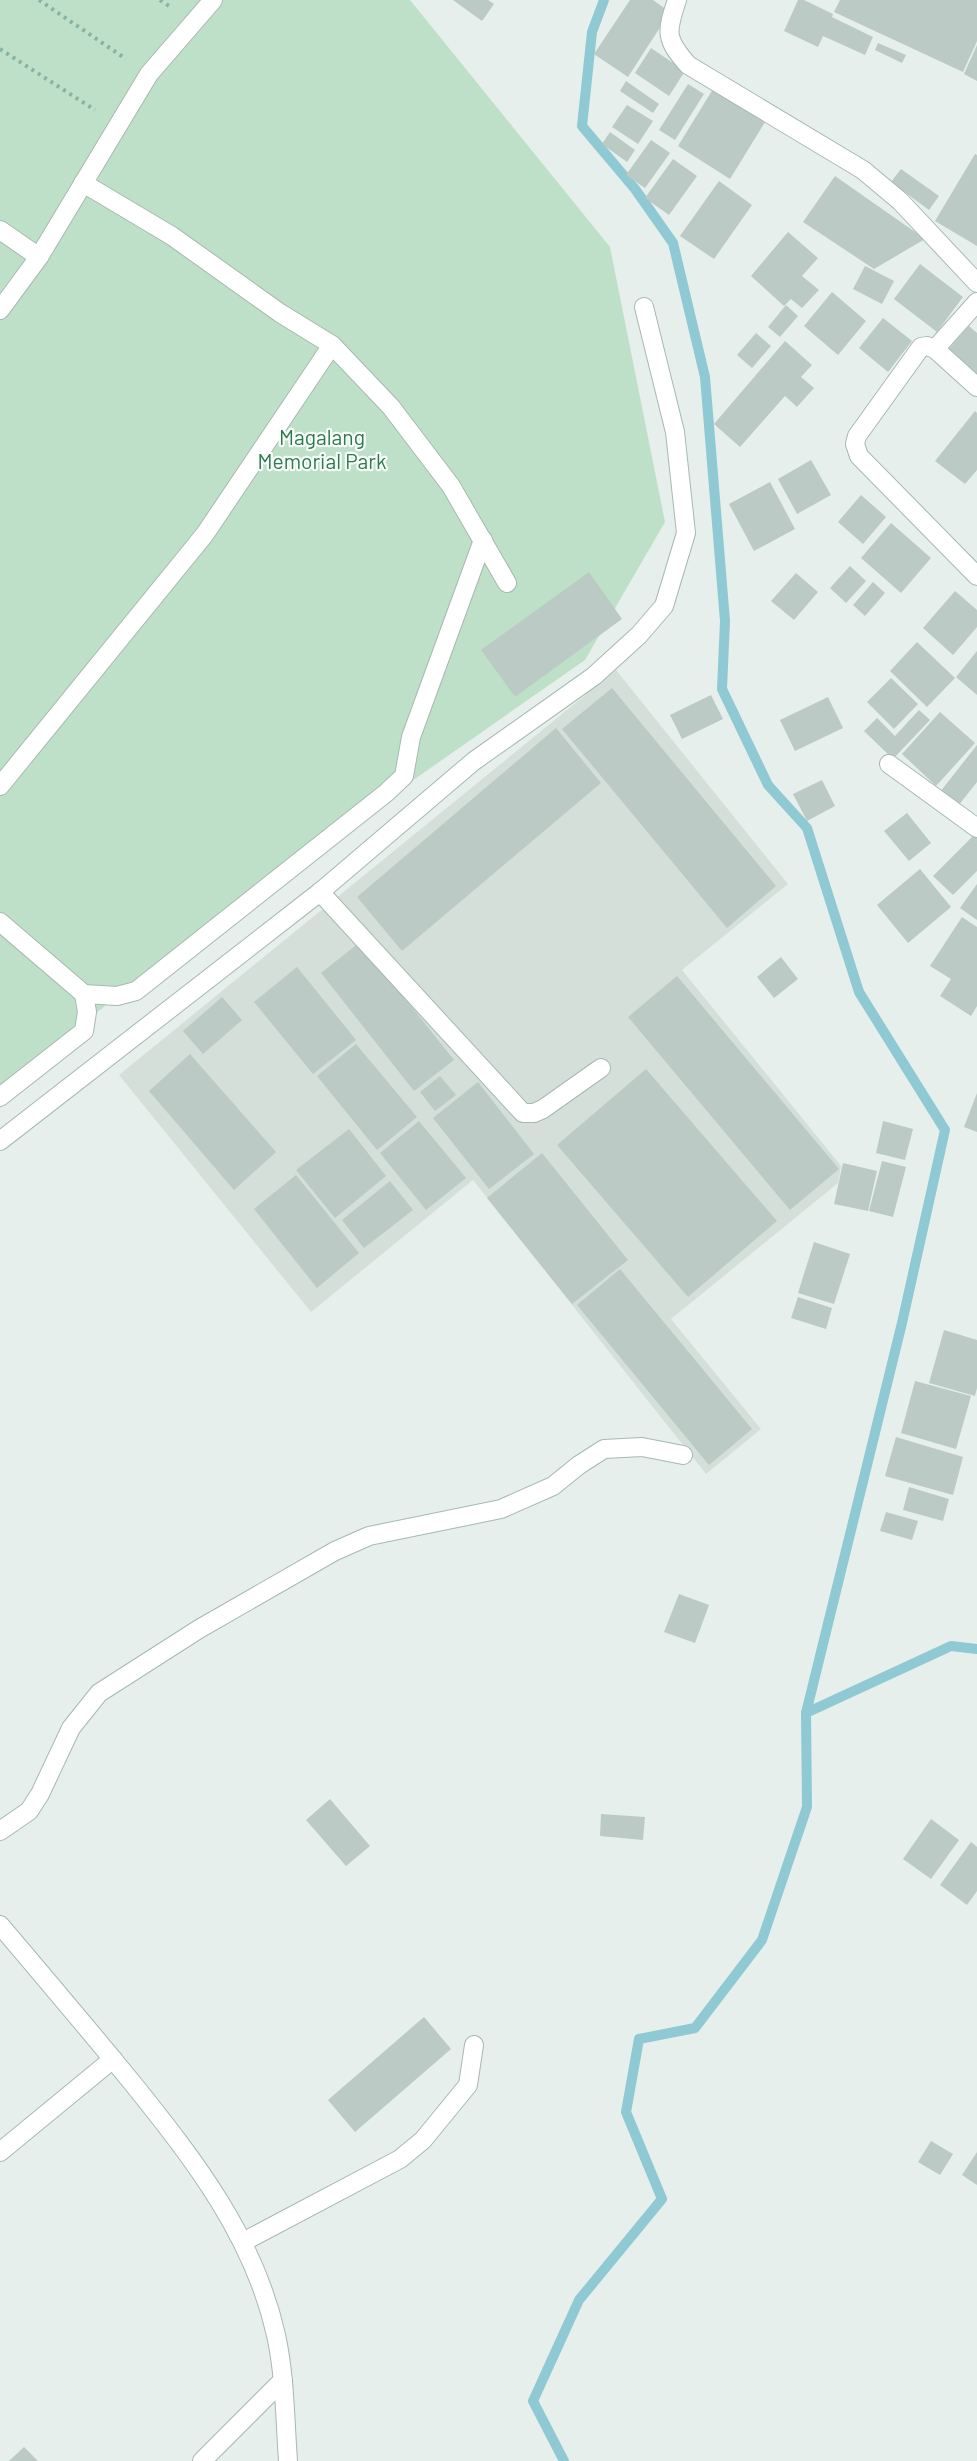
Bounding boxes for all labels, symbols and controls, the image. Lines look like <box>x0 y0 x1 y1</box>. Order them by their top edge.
park label: Magalang Memorial Park <box>258 424 386 473</box>

